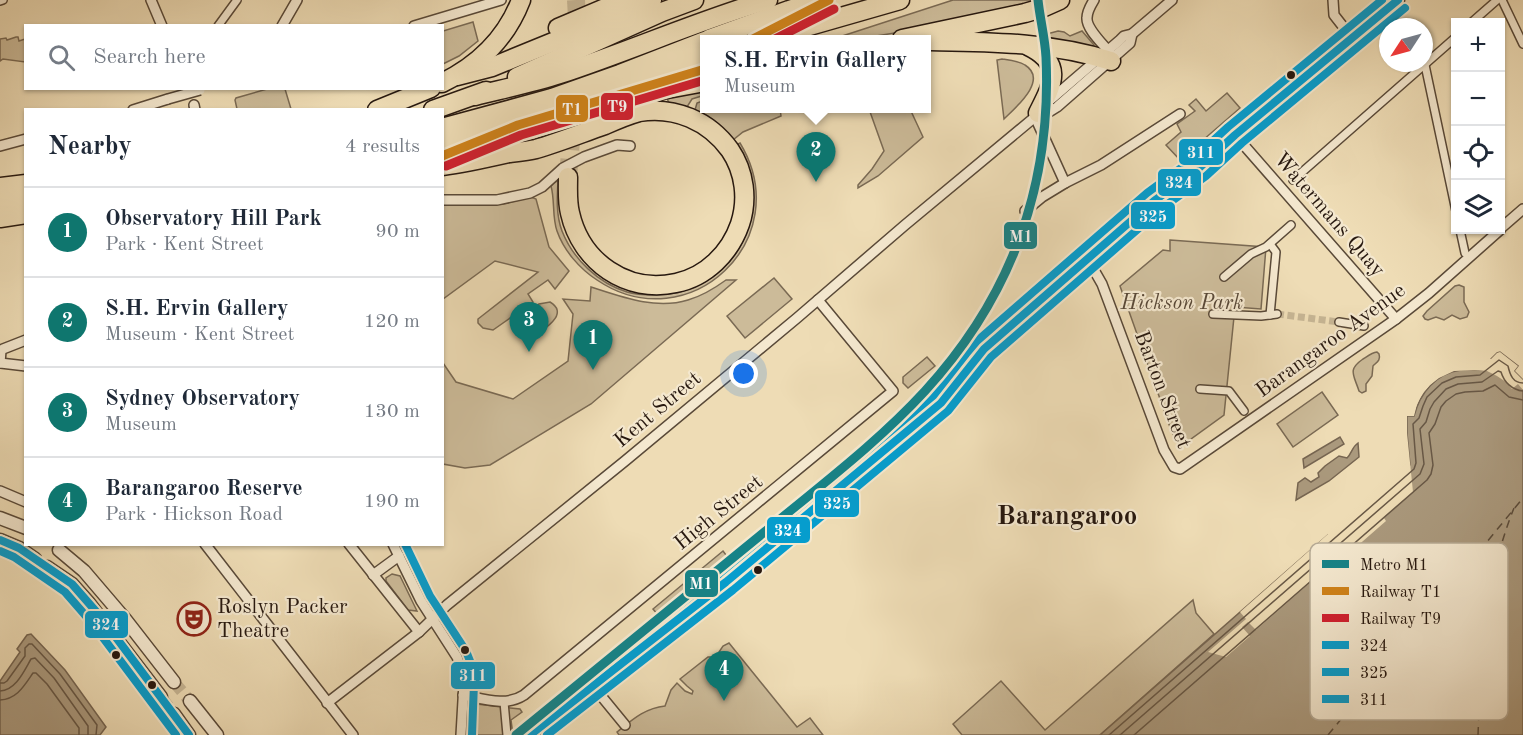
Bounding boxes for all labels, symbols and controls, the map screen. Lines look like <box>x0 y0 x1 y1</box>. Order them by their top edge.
north arrow <box>1379 18 1433 72</box>
map controls <box>1451 18 1505 234</box>
button: + <box>1451 18 1505 72</box>
search box <box>24 24 444 90</box>
popup <box>700 35 931 113</box>
icon: search <box>45 41 78 74</box>
text: Search here <box>93 46 206 68</box>
text: S.H. Ervin Gallery <box>724 50 907 72</box>
unlabelled marker <box>1285 69 1297 81</box>
button: − <box>1451 72 1505 126</box>
text: Museum <box>724 77 796 97</box>
line badge: T9 <box>600 92 634 121</box>
line badge: T1 <box>555 94 589 123</box>
text: T9 <box>607 100 627 116</box>
text: T1 <box>562 103 582 119</box>
button: locate <box>1451 126 1505 180</box>
pin: 2 <box>796 132 836 182</box>
text: Nearby <box>48 134 132 160</box>
text: 4 results <box>345 137 420 157</box>
line badge: 311 <box>1178 138 1224 166</box>
text: 311 <box>1187 146 1215 162</box>
street label: Watermans Quay <box>1270 149 1388 281</box>
line badge: 324 <box>1157 168 1202 197</box>
text: 324 <box>1165 176 1193 192</box>
button: layers <box>1451 180 1505 234</box>
line badge: 325 <box>1130 201 1176 230</box>
text: Observatory Hill Park <box>105 208 322 230</box>
text: 325 <box>1139 210 1167 226</box>
line badge: M1 <box>1003 221 1038 250</box>
text: 1 <box>62 222 73 242</box>
text: 90 m <box>375 222 420 242</box>
text: M1 <box>1009 230 1033 246</box>
text: Park · Kent Street <box>105 235 264 255</box>
street label: Barangaroo Avenue <box>1252 280 1410 402</box>
park label: Hickson Park <box>1120 293 1243 314</box>
text: S.H. Ervin Gallery <box>105 298 289 320</box>
pin: 3 <box>510 302 548 352</box>
text: 2 <box>62 312 73 332</box>
text: 120 m <box>364 312 420 332</box>
pin: 1 <box>574 320 612 370</box>
text: Museum · Kent Street <box>105 325 294 345</box>
street label: Barton Street <box>1130 328 1194 452</box>
your location <box>729 359 758 388</box>
street label: Kent Street <box>611 368 705 452</box>
text: Sydney Observatory <box>105 388 300 410</box>
text: 3 <box>62 402 73 422</box>
text: 130 m <box>364 402 420 422</box>
text: Museum <box>105 415 177 435</box>
street label: High Street <box>671 471 767 555</box>
text: Barangaroo Reserve <box>105 478 303 500</box>
line badge: 325 <box>814 489 860 518</box>
text: 4 <box>62 492 73 512</box>
text: 190 m <box>364 492 420 512</box>
text: 325 <box>823 497 851 513</box>
district label: Barangaroo <box>997 503 1137 530</box>
text: Park · Hickson Road <box>105 505 283 525</box>
line badge: 324 <box>766 516 811 544</box>
text: 324 <box>774 524 802 540</box>
legend <box>1310 543 1508 720</box>
text: Metro M1 <box>1360 558 1428 574</box>
unlabelled marker <box>752 564 764 576</box>
line badge: M1 <box>684 569 719 598</box>
text: M1 <box>689 577 713 593</box>
text: Railway T1 <box>1360 585 1441 601</box>
place label: Roslyn Packer Theatre <box>217 597 348 642</box>
theatre icon: Roslyn Packer Theatre <box>176 601 212 637</box>
line badge: 324 <box>84 610 129 639</box>
text: Railway T9 <box>1360 612 1441 628</box>
text: 324 <box>92 618 120 634</box>
text: 324 <box>1360 639 1388 655</box>
unlabelled marker <box>459 644 471 656</box>
unlabelled marker <box>110 649 122 661</box>
pin: 4 <box>704 652 744 701</box>
line badge: 311 <box>450 661 496 690</box>
text: 325 <box>1360 666 1388 682</box>
text: 311 <box>459 669 487 685</box>
unlabelled marker <box>146 679 158 691</box>
text: 311 <box>1360 693 1388 709</box>

